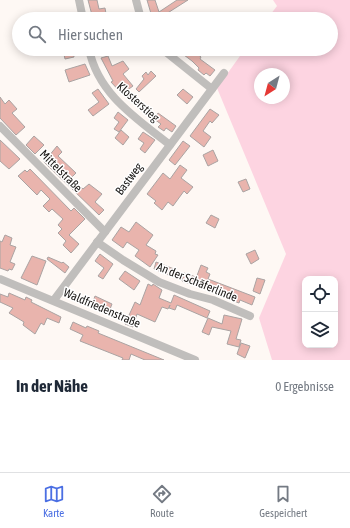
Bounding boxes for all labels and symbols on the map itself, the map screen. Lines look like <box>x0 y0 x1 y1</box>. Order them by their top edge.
north arrow <box>254 68 290 104</box>
street label: Klosterstieg <box>114 79 163 125</box>
street label: Mittelstraße <box>37 147 85 195</box>
street label: Bastweg <box>112 160 146 198</box>
street label: An der Schäferlinde <box>155 259 239 305</box>
street label: Waldfriedenstraße <box>61 285 143 331</box>

